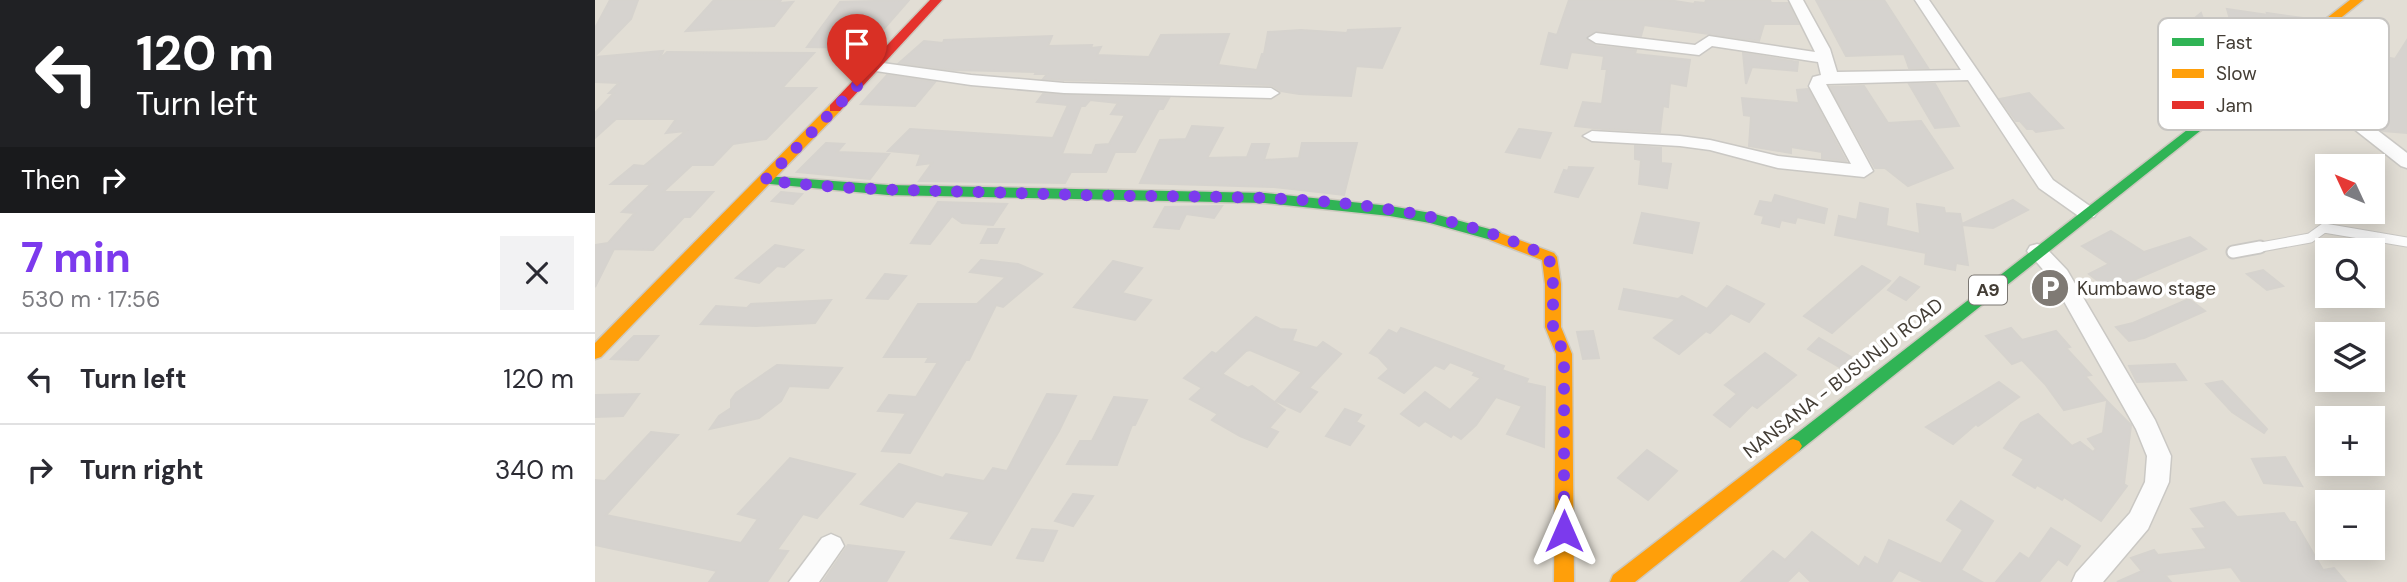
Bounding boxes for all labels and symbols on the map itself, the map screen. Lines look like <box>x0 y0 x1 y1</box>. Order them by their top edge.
pin <box>827 14 887 86</box>
legend <box>2158 18 2389 130</box>
text: Fast <box>2216 30 2252 55</box>
text: Slow <box>2216 61 2257 86</box>
text: Jam <box>2216 93 2253 118</box>
north arrow <box>2315 154 2385 224</box>
parking icon: Kumbawo stage <box>2029 267 2071 309</box>
road number: A9 <box>1969 276 2007 304</box>
place label: Kumbawo stage <box>2077 276 2216 301</box>
street label: NANSANA - BUSUNJU ROAD <box>1738 292 1948 464</box>
position arrow <box>1527 494 1601 568</box>

